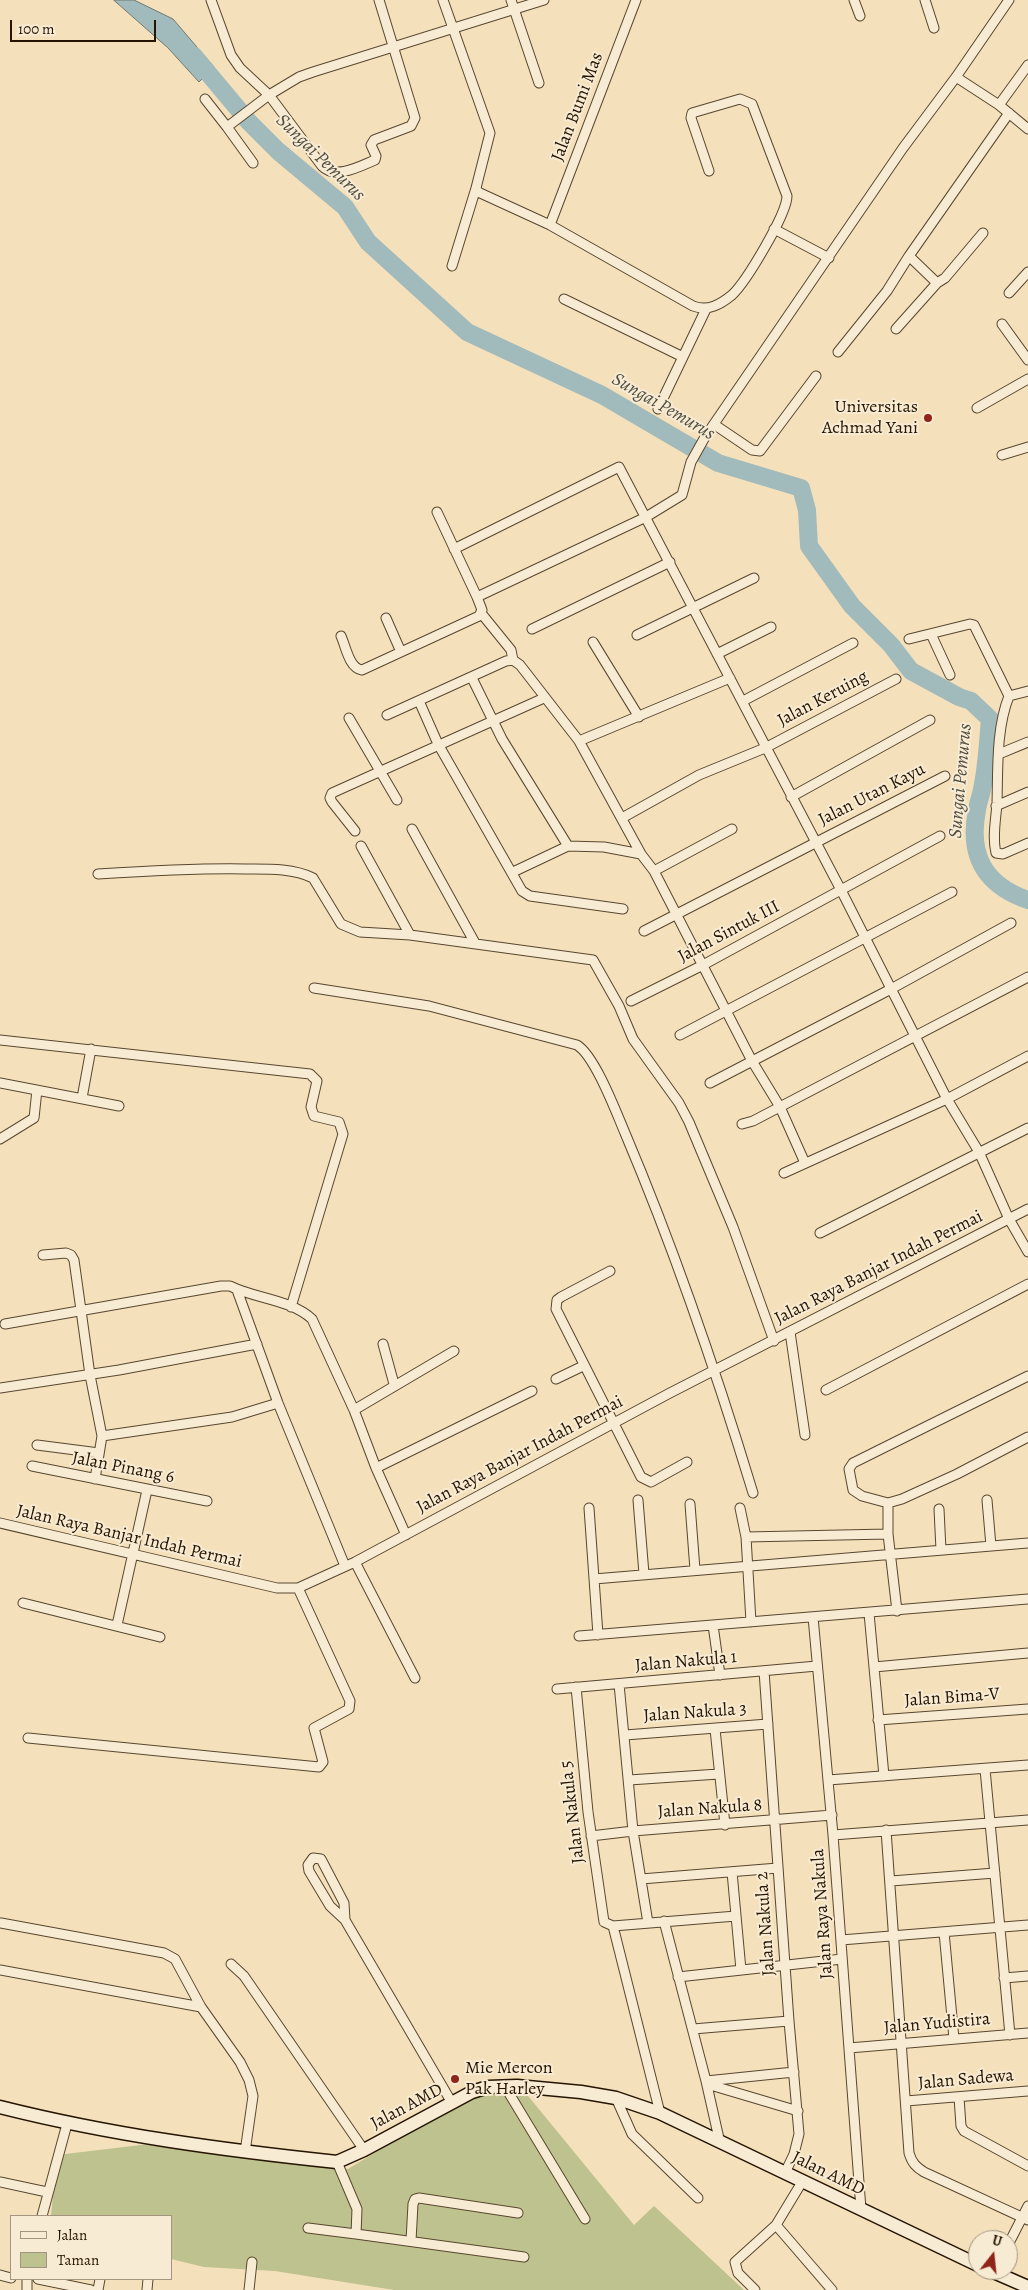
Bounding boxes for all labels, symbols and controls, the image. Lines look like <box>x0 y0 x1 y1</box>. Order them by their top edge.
scale bar <box>12 10 159 42</box>
text: 100 m <box>18 19 55 39</box>
street label: Jalan Bumi Mas <box>547 50 609 164</box>
water label: Sungai Pemurus <box>271 110 369 206</box>
water label: Sungai Pemurus <box>607 368 719 446</box>
place label: Universitas Achmad Yani <box>822 397 918 439</box>
marker: Universitas Achmad Yani <box>922 412 934 424</box>
street label: Jalan Keruing <box>774 666 872 732</box>
water label: Sungai Pemurus <box>945 723 977 839</box>
street label: Jalan Utan Kayu <box>815 759 929 831</box>
street label: Jalan Sintuk III <box>675 896 783 968</box>
street label: Jalan Raya Banjar Indah Permai <box>771 1206 987 1330</box>
street label: Jalan Raya Banjar Indah Permai <box>413 1391 627 1519</box>
street label: Jalan Pinang 6 <box>70 1447 176 1489</box>
street label: Jalan Raya Banjar Indah Permai <box>14 1501 244 1573</box>
street label: Jalan Nakula 1 <box>634 1647 738 1677</box>
street label: Jalan Bima-V <box>904 1684 1000 1712</box>
street label: Jalan Nakula 3 <box>643 1699 747 1727</box>
street label: Jalan Nakula 5 <box>556 1759 590 1865</box>
street label: Jalan Nakula 8 <box>657 1795 763 1823</box>
street label: Jalan Raya Nakula <box>808 1848 838 1980</box>
street label: Jalan Nakula 2 <box>752 1871 780 1977</box>
street label: Jalan Yudistira <box>883 2009 991 2039</box>
place label: Mie Mercon Pak Harley <box>465 2058 553 2100</box>
street label: Jalan Sadewa <box>917 2065 1015 2095</box>
marker: Mie Mercon Pak Harley <box>449 2073 461 2085</box>
street label: Jalan AMD <box>367 2079 447 2135</box>
street label: Jalan AMD <box>788 2147 868 2201</box>
legend <box>10 2215 172 2280</box>
text: Jalan <box>57 2225 87 2245</box>
north arrow <box>968 2230 1018 2280</box>
text: U <box>990 2231 1004 2251</box>
text: Taman <box>57 2250 99 2270</box>

